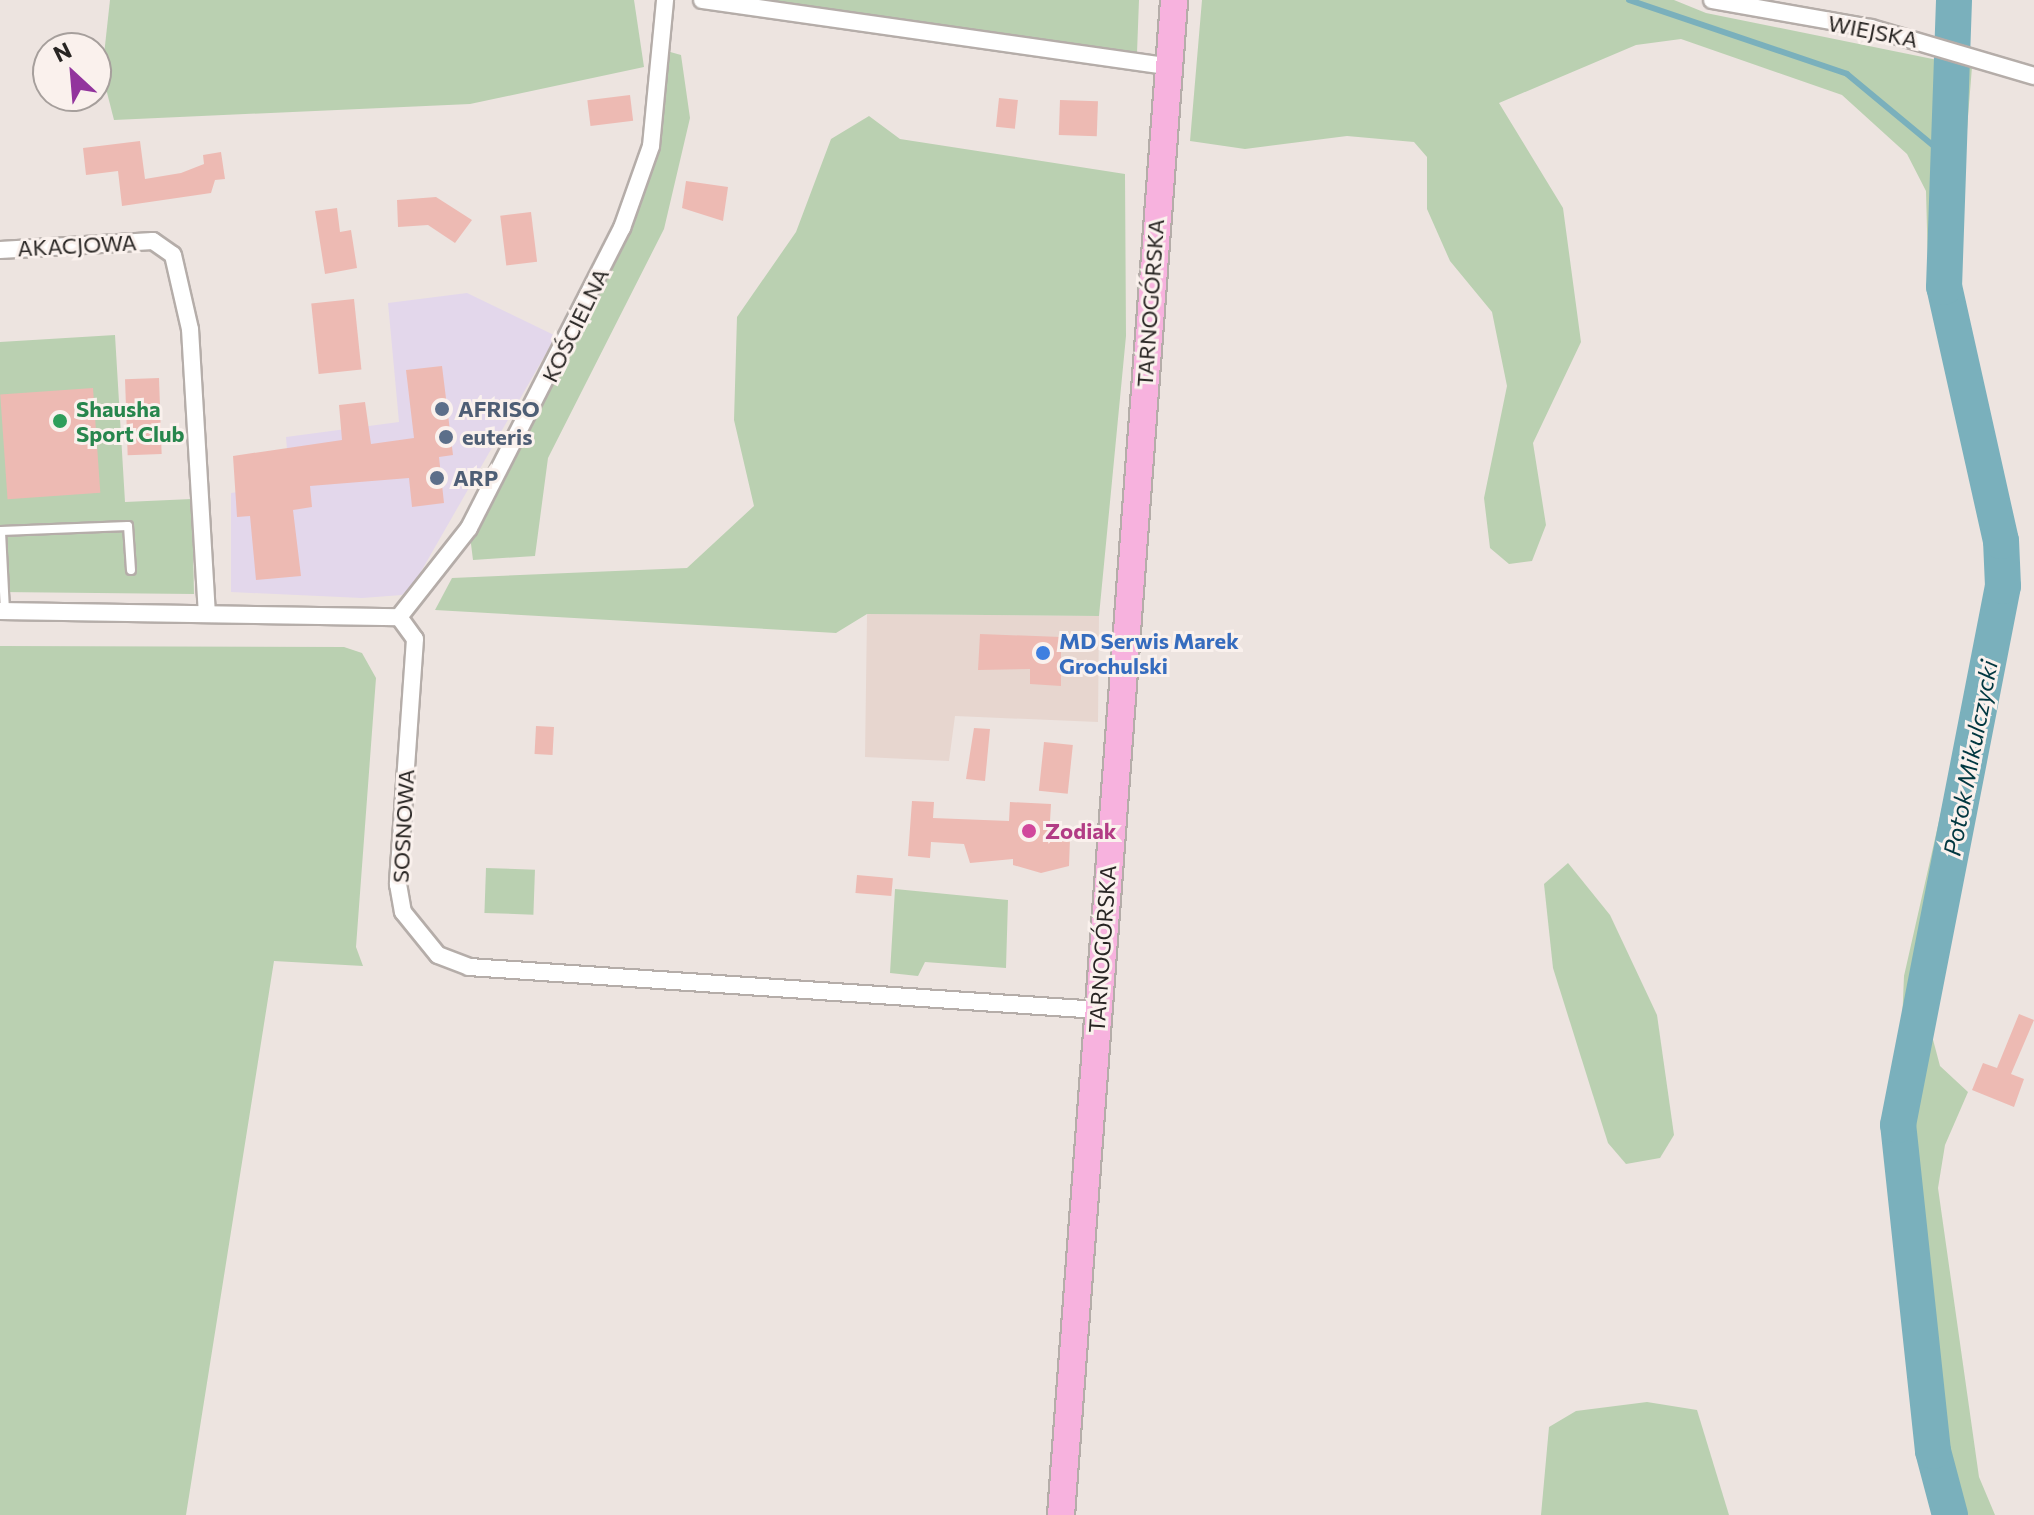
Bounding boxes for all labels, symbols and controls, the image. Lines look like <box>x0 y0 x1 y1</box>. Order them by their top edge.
street label: WIEJSKA <box>1826 9 1920 53</box>
north arrow <box>32 32 112 112</box>
text: N <box>49 36 75 68</box>
street label: TARNOGÓRSKA <box>1131 218 1169 388</box>
street label: AKACJOWA <box>17 229 137 261</box>
street label: KOŚCIELNA <box>536 264 614 386</box>
place label: Shausha Sport Club <box>76 395 185 446</box>
place label: AFRISO <box>458 396 540 422</box>
marker: AFRISO <box>433 400 451 418</box>
marker: Shausha Sport Club <box>51 412 69 430</box>
place label: euteris <box>462 424 532 450</box>
marker: euteris <box>437 428 455 446</box>
place label: ARP <box>453 465 498 491</box>
marker: ARP <box>428 469 446 487</box>
place label: MD Serwis Marek Grochulski <box>1059 627 1239 678</box>
marker: MD Serwis Marek Grochulski <box>1034 644 1052 662</box>
water label: Potok Mikulczycki <box>1937 658 2003 858</box>
street label: SOSNOWA <box>387 768 419 884</box>
place label: Zodiak <box>1045 818 1116 844</box>
marker: Zodiak <box>1020 822 1038 840</box>
street label: TARNOGÓRSKA <box>1083 864 1121 1034</box>

